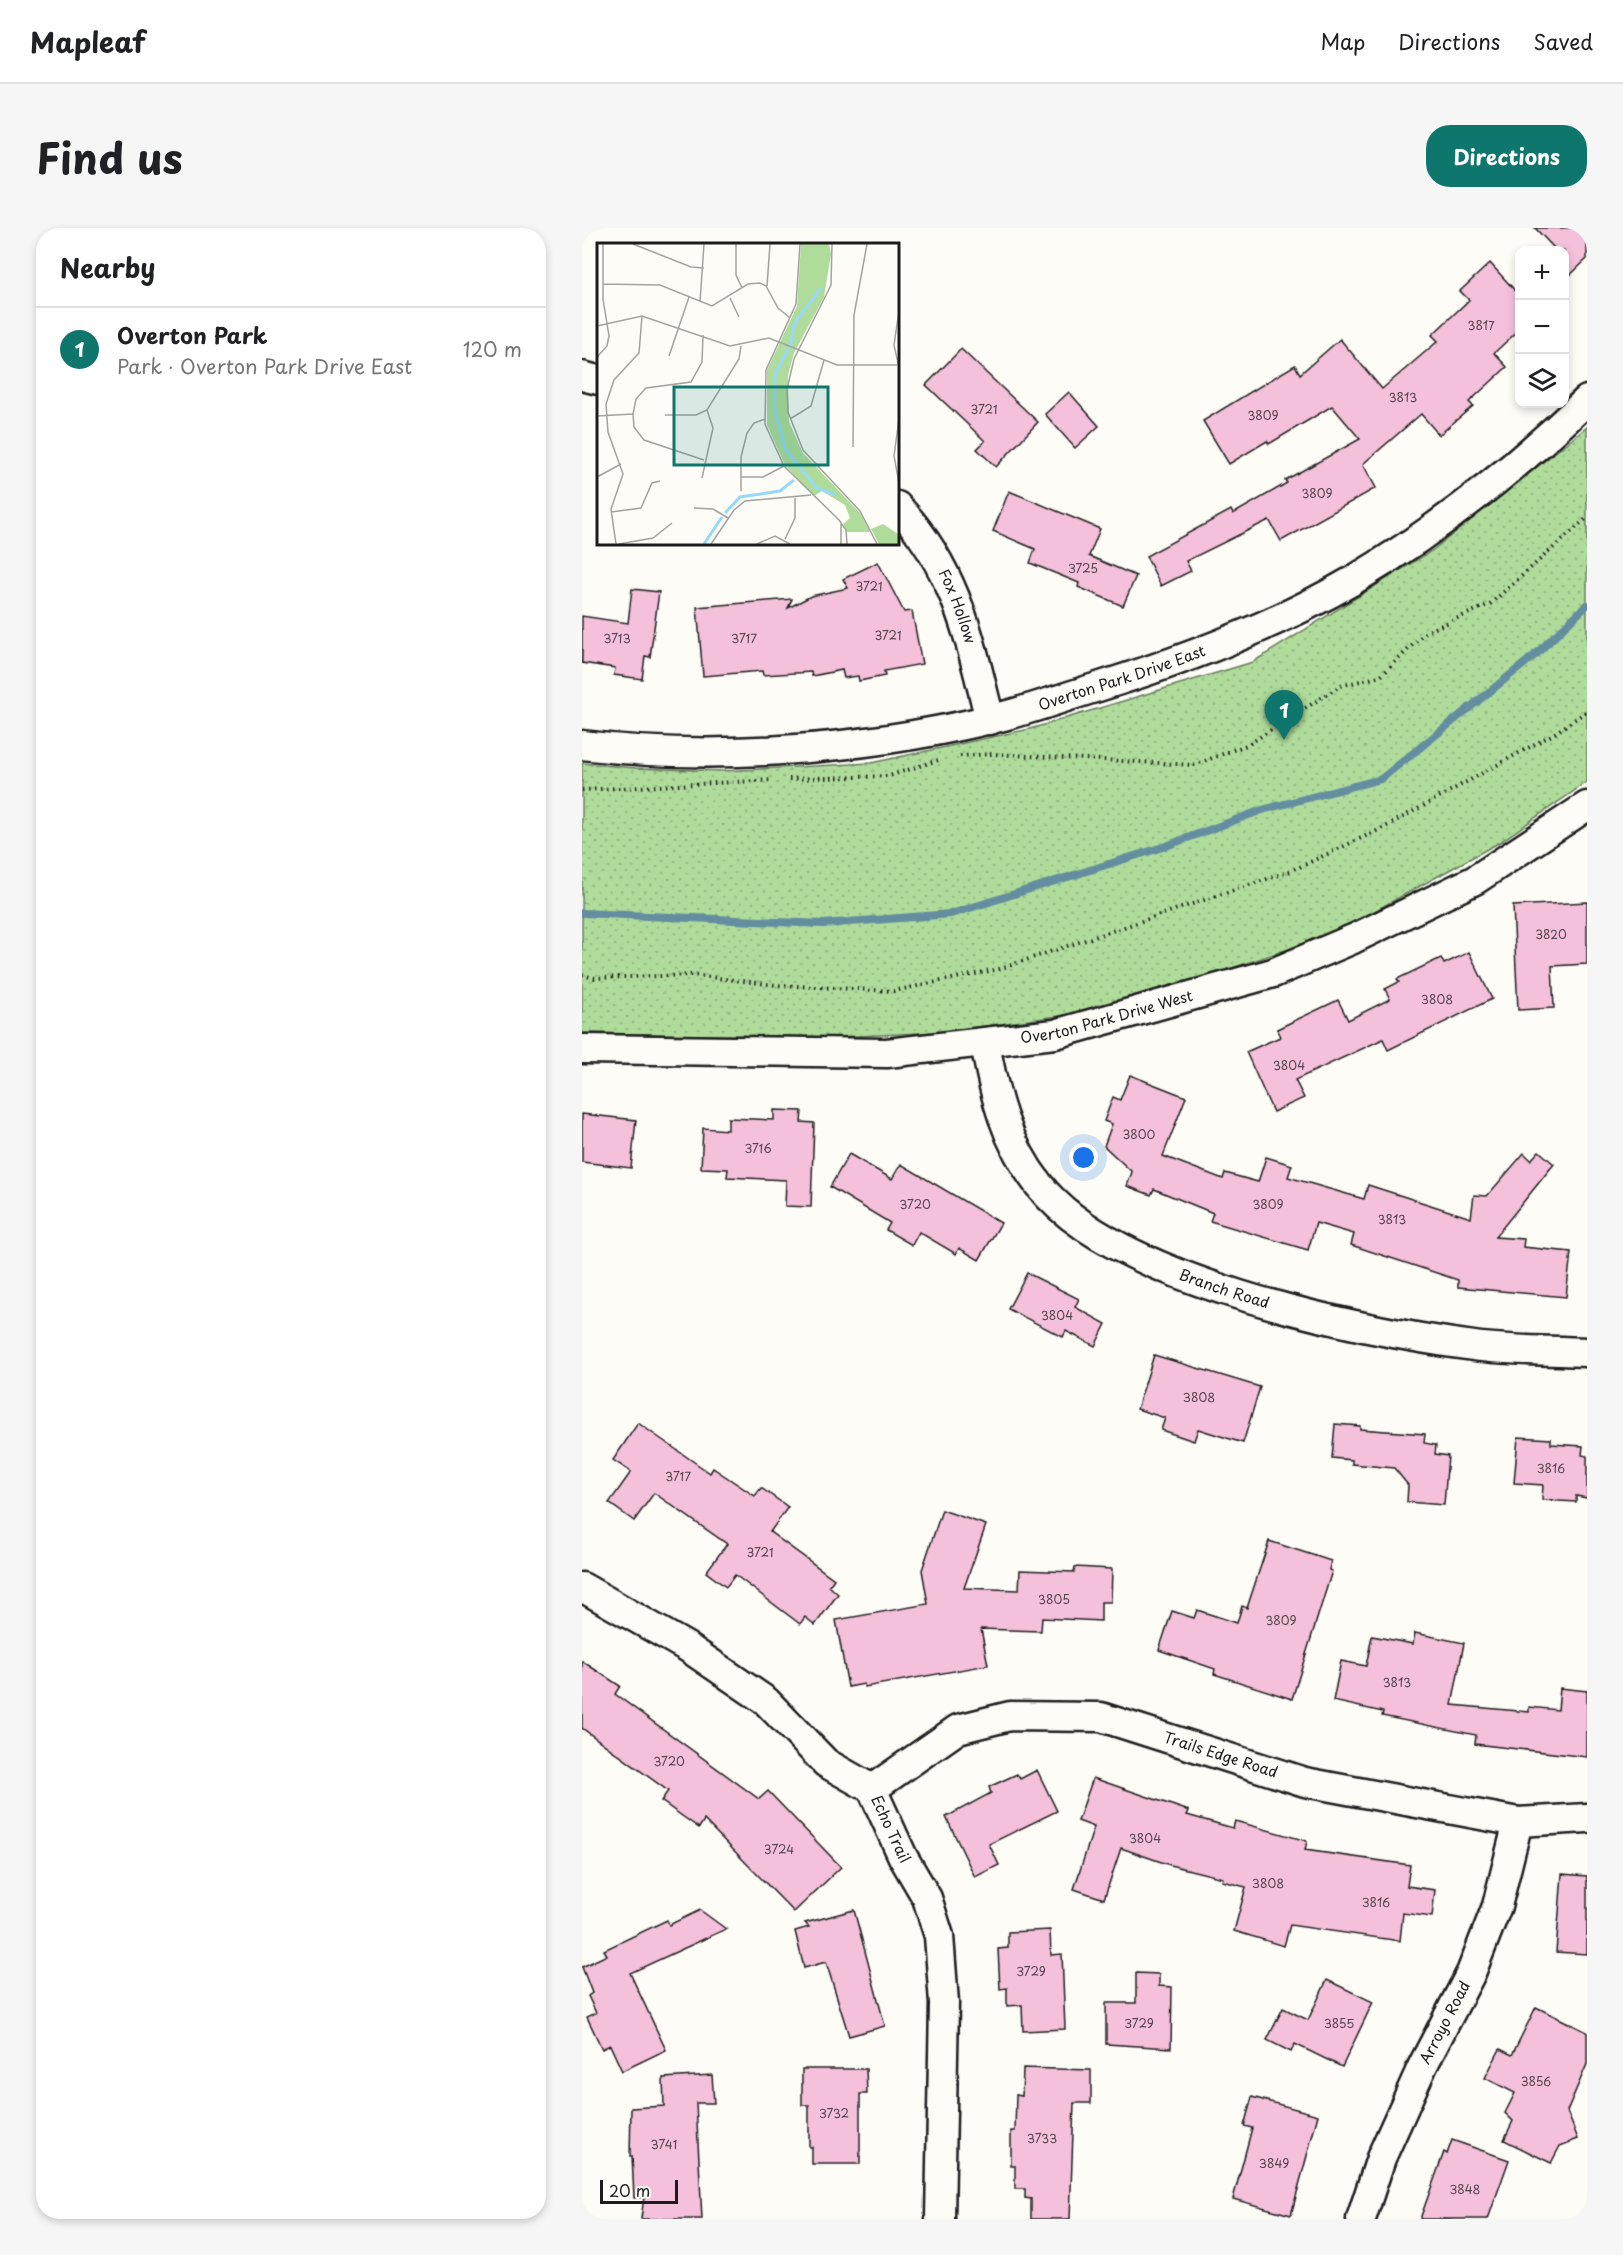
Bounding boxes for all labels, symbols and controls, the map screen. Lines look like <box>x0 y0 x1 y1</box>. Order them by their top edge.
text: Mapleaf <box>30 20 146 63</box>
text: Map <box>1320 25 1365 57</box>
text: Directions <box>1398 25 1500 57</box>
text: Saved <box>1533 25 1593 57</box>
text: Find us <box>36 125 183 188</box>
button: Directions <box>1426 125 1587 187</box>
inset map <box>597 243 898 544</box>
map controls <box>1515 246 1569 408</box>
button: + <box>1515 246 1569 300</box>
text: Nearby <box>60 248 155 287</box>
button: − <box>1515 300 1569 354</box>
house number: 3817 <box>1467 316 1495 334</box>
text: Overton Park <box>117 318 268 351</box>
text: 1 <box>75 334 84 364</box>
text: 120 m <box>463 334 522 364</box>
text: Park · Overton Park Drive East <box>117 351 412 381</box>
button: layers <box>1515 354 1569 408</box>
house number: 3813 <box>1389 388 1417 406</box>
house number: 3721 <box>970 400 998 418</box>
house number: 3809 <box>1247 406 1279 424</box>
house number: 3809 <box>1301 484 1333 502</box>
house number: 3725 <box>1068 559 1098 577</box>
street label: Fox Hollow <box>934 565 983 646</box>
house number: 3721 <box>855 577 883 595</box>
house number: 3721 <box>874 626 902 644</box>
house number: 3713 <box>603 629 631 647</box>
house number: 3717 <box>731 629 757 647</box>
street label: Overton Park Drive East <box>1035 638 1208 715</box>
pin: 1 <box>1264 690 1304 740</box>
house number: 3820 <box>1535 925 1567 943</box>
street label: Overton Park Drive West <box>1019 983 1195 1048</box>
house number: 3808 <box>1421 990 1453 1008</box>
house number: 3804 <box>1273 1056 1305 1074</box>
house number: 3800 <box>1123 1125 1156 1143</box>
house number: 3716 <box>744 1139 772 1157</box>
your location <box>1069 1143 1098 1172</box>
house number: 3720 <box>899 1195 931 1213</box>
house number: 3809 <box>1252 1195 1284 1213</box>
house number: 3813 <box>1378 1210 1406 1228</box>
street label: Branch Road <box>1176 1262 1272 1313</box>
house number: 3804 <box>1041 1306 1073 1324</box>
house number: 3808 <box>1183 1388 1215 1406</box>
house number: 3816 <box>1537 1459 1565 1477</box>
house number: 3717 <box>665 1467 691 1485</box>
house number: 3721 <box>746 1543 774 1561</box>
house number: 3805 <box>1038 1590 1070 1608</box>
house number: 3809 <box>1265 1611 1297 1629</box>
house number: 3813 <box>1383 1673 1411 1691</box>
street label: Trails Edge Road <box>1161 1725 1281 1783</box>
house number: 3720 <box>653 1752 685 1770</box>
street label: Echo Trail <box>866 1791 917 1867</box>
house number: 3804 <box>1129 1829 1161 1847</box>
house number: 3724 <box>764 1840 794 1858</box>
house number: 3808 <box>1252 1874 1284 1892</box>
house number: 3816 <box>1362 1893 1390 1911</box>
house number: 3729 <box>1016 1962 1046 1980</box>
street label: Arroyo Road <box>1413 1976 1475 2068</box>
house number: 3729 <box>1124 2014 1154 2032</box>
house number: 3855 <box>1324 2014 1354 2032</box>
house number: 3856 <box>1521 2072 1551 2090</box>
house number: 3732 <box>819 2104 849 2122</box>
house number: 3733 <box>1027 2129 1057 2147</box>
house number: 3741 <box>651 2135 677 2153</box>
house number: 3849 <box>1259 2154 1289 2172</box>
scale bar <box>600 2177 678 2204</box>
text: 20 m <box>609 2178 650 2202</box>
house number: 3848 <box>1450 2180 1481 2198</box>

